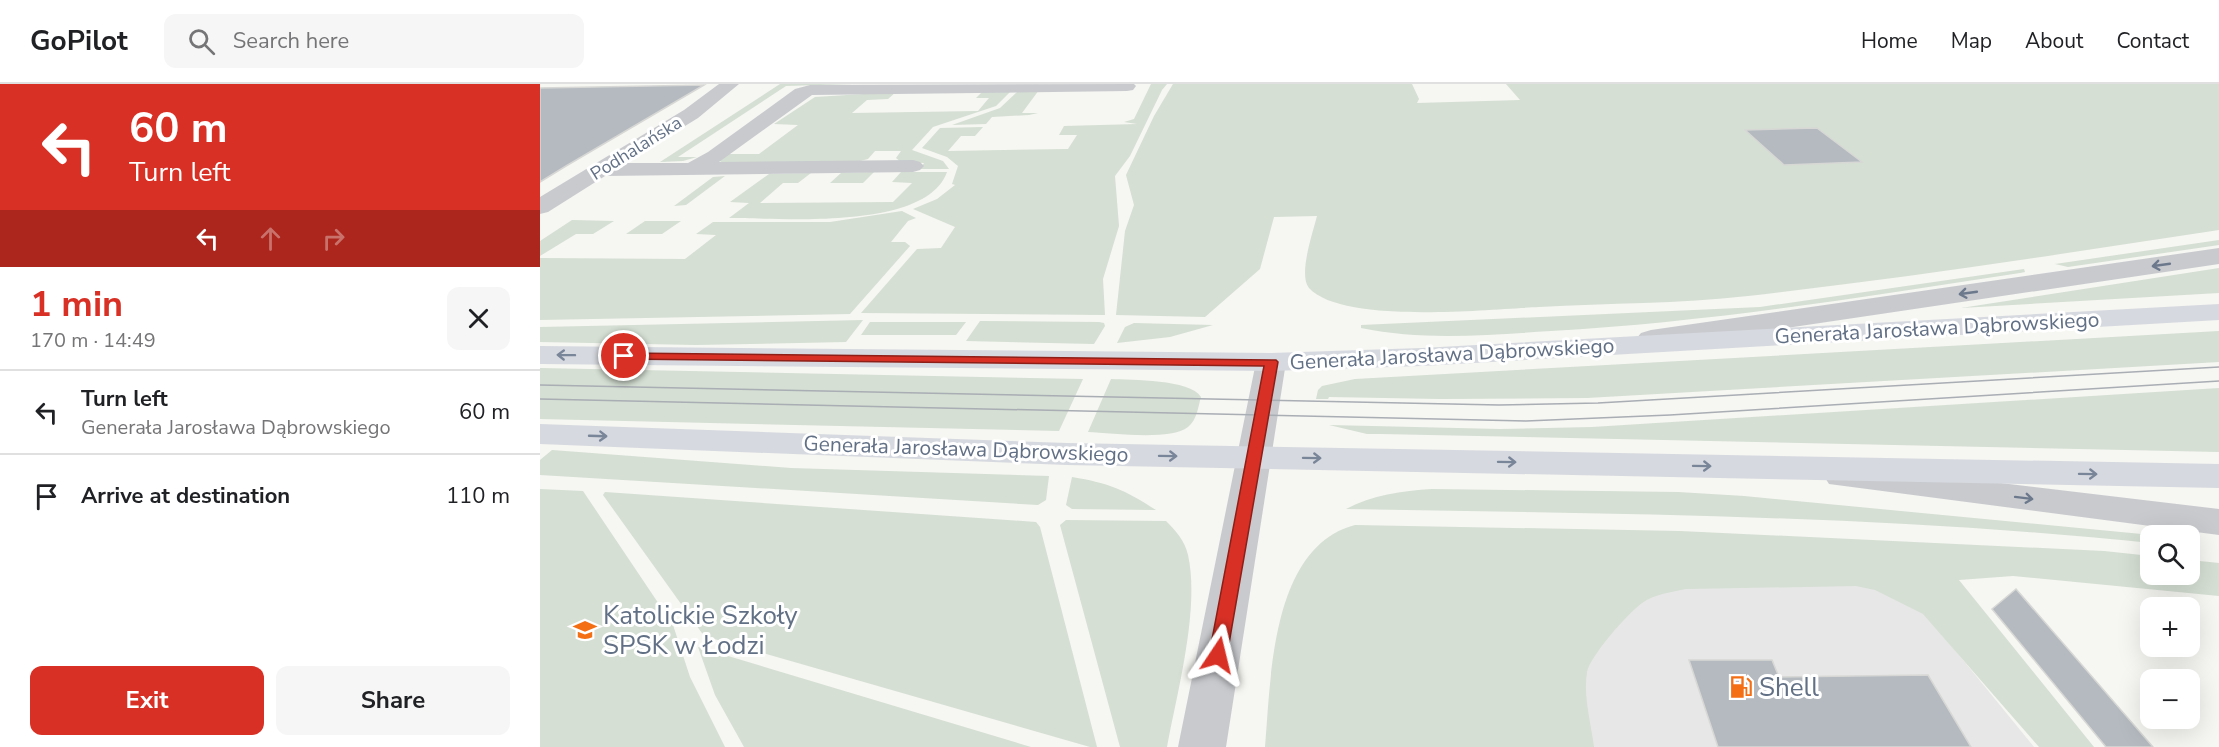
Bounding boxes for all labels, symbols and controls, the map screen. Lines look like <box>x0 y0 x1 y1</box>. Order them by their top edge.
search box <box>164 14 584 68</box>
text: GoPilot <box>30 22 128 60</box>
icon: search <box>185 25 218 58</box>
text: Search here <box>233 26 349 56</box>
text: Home <box>1861 27 1918 55</box>
text: Map <box>1951 27 1992 55</box>
text: About <box>2025 27 2083 55</box>
text: Contact <box>2116 27 2189 55</box>
text: 60 m <box>129 100 228 157</box>
icon: left <box>30 108 108 186</box>
street label: Podhalańska <box>586 110 686 186</box>
text: Turn left <box>129 154 230 191</box>
icon: left <box>191 222 224 255</box>
icon: ahead <box>254 222 287 255</box>
icon: right <box>317 222 350 255</box>
one-way arrow <box>2152 259 2172 270</box>
text: 1 min <box>30 280 123 329</box>
button: close <box>447 287 510 350</box>
one-way arrow <box>1959 288 1979 299</box>
street label: Generała Jarosława Dąbrowskiego <box>1774 306 2100 350</box>
text: 170 m · 14:49 <box>30 327 156 354</box>
pin <box>598 330 649 381</box>
street label: Generała Jarosława Dąbrowskiego <box>1289 332 1615 376</box>
icon: arrive <box>607 339 640 372</box>
one-way arrow <box>556 349 576 361</box>
text: Turn left <box>81 384 168 414</box>
icon: left <box>30 396 63 429</box>
text: 60 m <box>459 397 510 427</box>
text: Generała Jarosława Dąbrowskiego <box>81 414 391 441</box>
street label: Generała Jarosława Dąbrowskiego <box>803 429 1129 469</box>
one-way arrow <box>588 431 608 442</box>
one-way arrow <box>1157 450 1177 461</box>
one-way arrow <box>1302 452 1322 464</box>
one-way arrow <box>1497 456 1517 467</box>
one-way arrow <box>1692 460 1712 472</box>
one-way arrow <box>2078 468 2098 479</box>
icon: arrive <box>30 480 63 513</box>
text: Arrive at destination <box>81 481 290 511</box>
text: 110 m <box>446 481 510 511</box>
one-way arrow <box>2013 493 2033 504</box>
map controls <box>2140 525 2200 729</box>
button: search <box>2140 525 2200 585</box>
button: + <box>2140 597 2200 657</box>
place label: Katolickie Szkoły SPSK w Łodzi <box>603 598 798 663</box>
school or university icon: Katolickie Szkoły SPSK w Łodzi <box>572 617 598 643</box>
position arrow <box>1186 623 1250 687</box>
button: Exit <box>30 666 264 735</box>
button: Share <box>276 666 510 735</box>
button: − <box>2140 669 2200 729</box>
place label: Shell <box>1759 670 1819 705</box>
fuel station icon: Shell <box>1728 674 1754 700</box>

